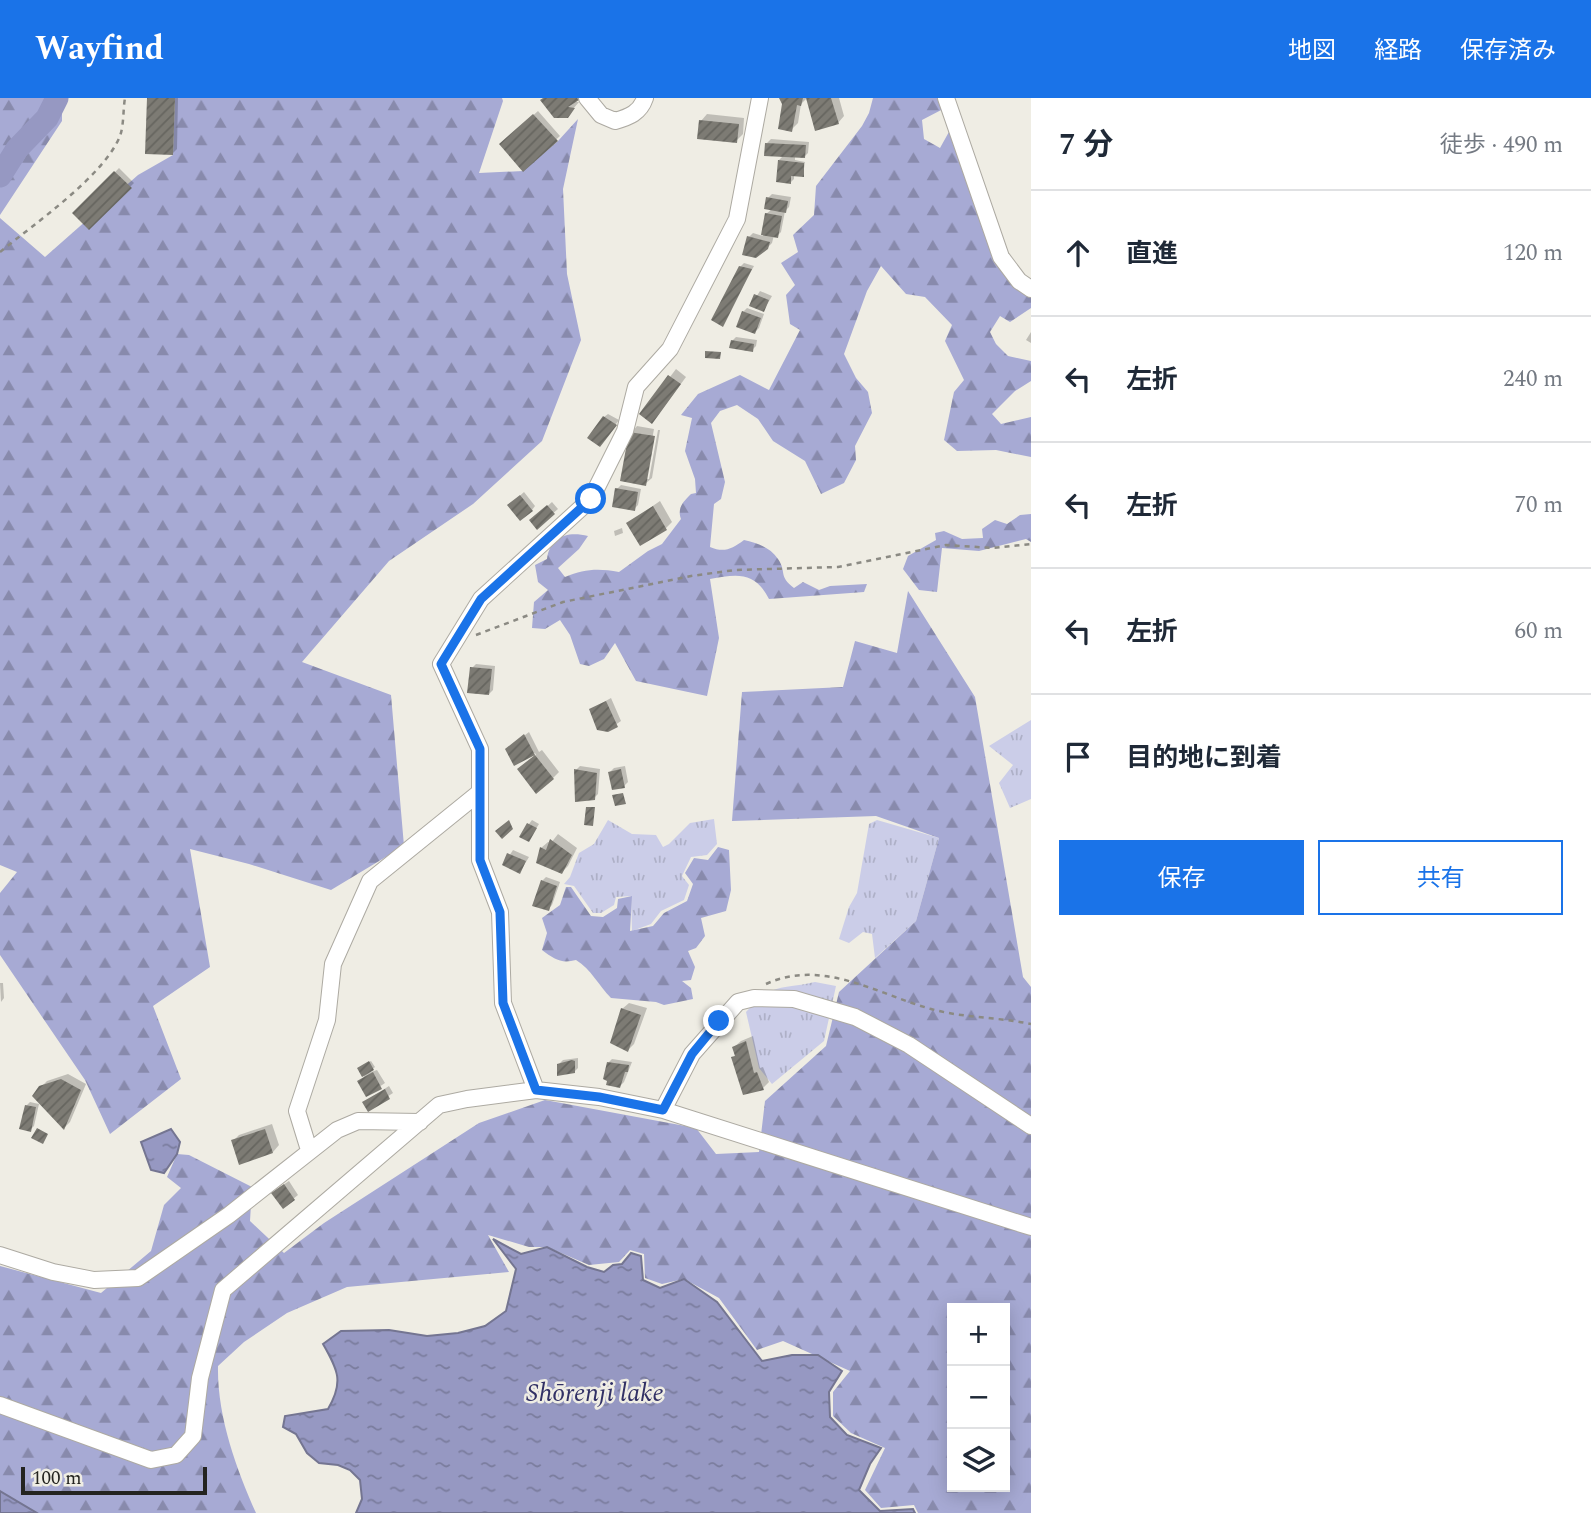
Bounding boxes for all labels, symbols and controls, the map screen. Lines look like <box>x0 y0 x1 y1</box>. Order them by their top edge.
text: Wayfind <box>35 24 164 74</box>
text: 地図 <box>1288 33 1336 69</box>
text: 経路 <box>1374 33 1422 69</box>
text: 保存済み <box>1460 33 1556 69</box>
text: 7 分 <box>1059 122 1113 168</box>
text: 徒歩 · 490 m <box>1440 128 1563 163</box>
icon: ahead <box>1059 234 1097 272</box>
text: 直進 <box>1126 234 1178 274</box>
text: 120 m <box>1503 236 1563 271</box>
icon: left <box>1059 360 1097 398</box>
text: 左折 <box>1126 360 1178 400</box>
text: 240 m <box>1503 362 1563 397</box>
route start <box>575 483 606 514</box>
icon: left <box>1059 486 1097 524</box>
text: 左折 <box>1126 486 1178 526</box>
text: 70 m <box>1514 488 1563 523</box>
icon: left <box>1059 612 1097 650</box>
text: 左折 <box>1126 612 1178 652</box>
text: 60 m <box>1514 614 1563 649</box>
icon: arrive <box>1059 738 1097 776</box>
text: 目的地に到着 <box>1126 738 1282 778</box>
button: 保存 <box>1059 840 1304 915</box>
button: 共有 <box>1318 840 1563 915</box>
route end <box>703 1005 734 1036</box>
map controls <box>947 1303 1010 1492</box>
button: + <box>947 1303 1010 1366</box>
button: − <box>947 1366 1010 1429</box>
water label: Shōrenji lake <box>526 1373 664 1413</box>
button: layers <box>947 1429 1010 1492</box>
scale bar <box>21 1464 206 1496</box>
text: 100 m <box>32 1464 82 1493</box>

